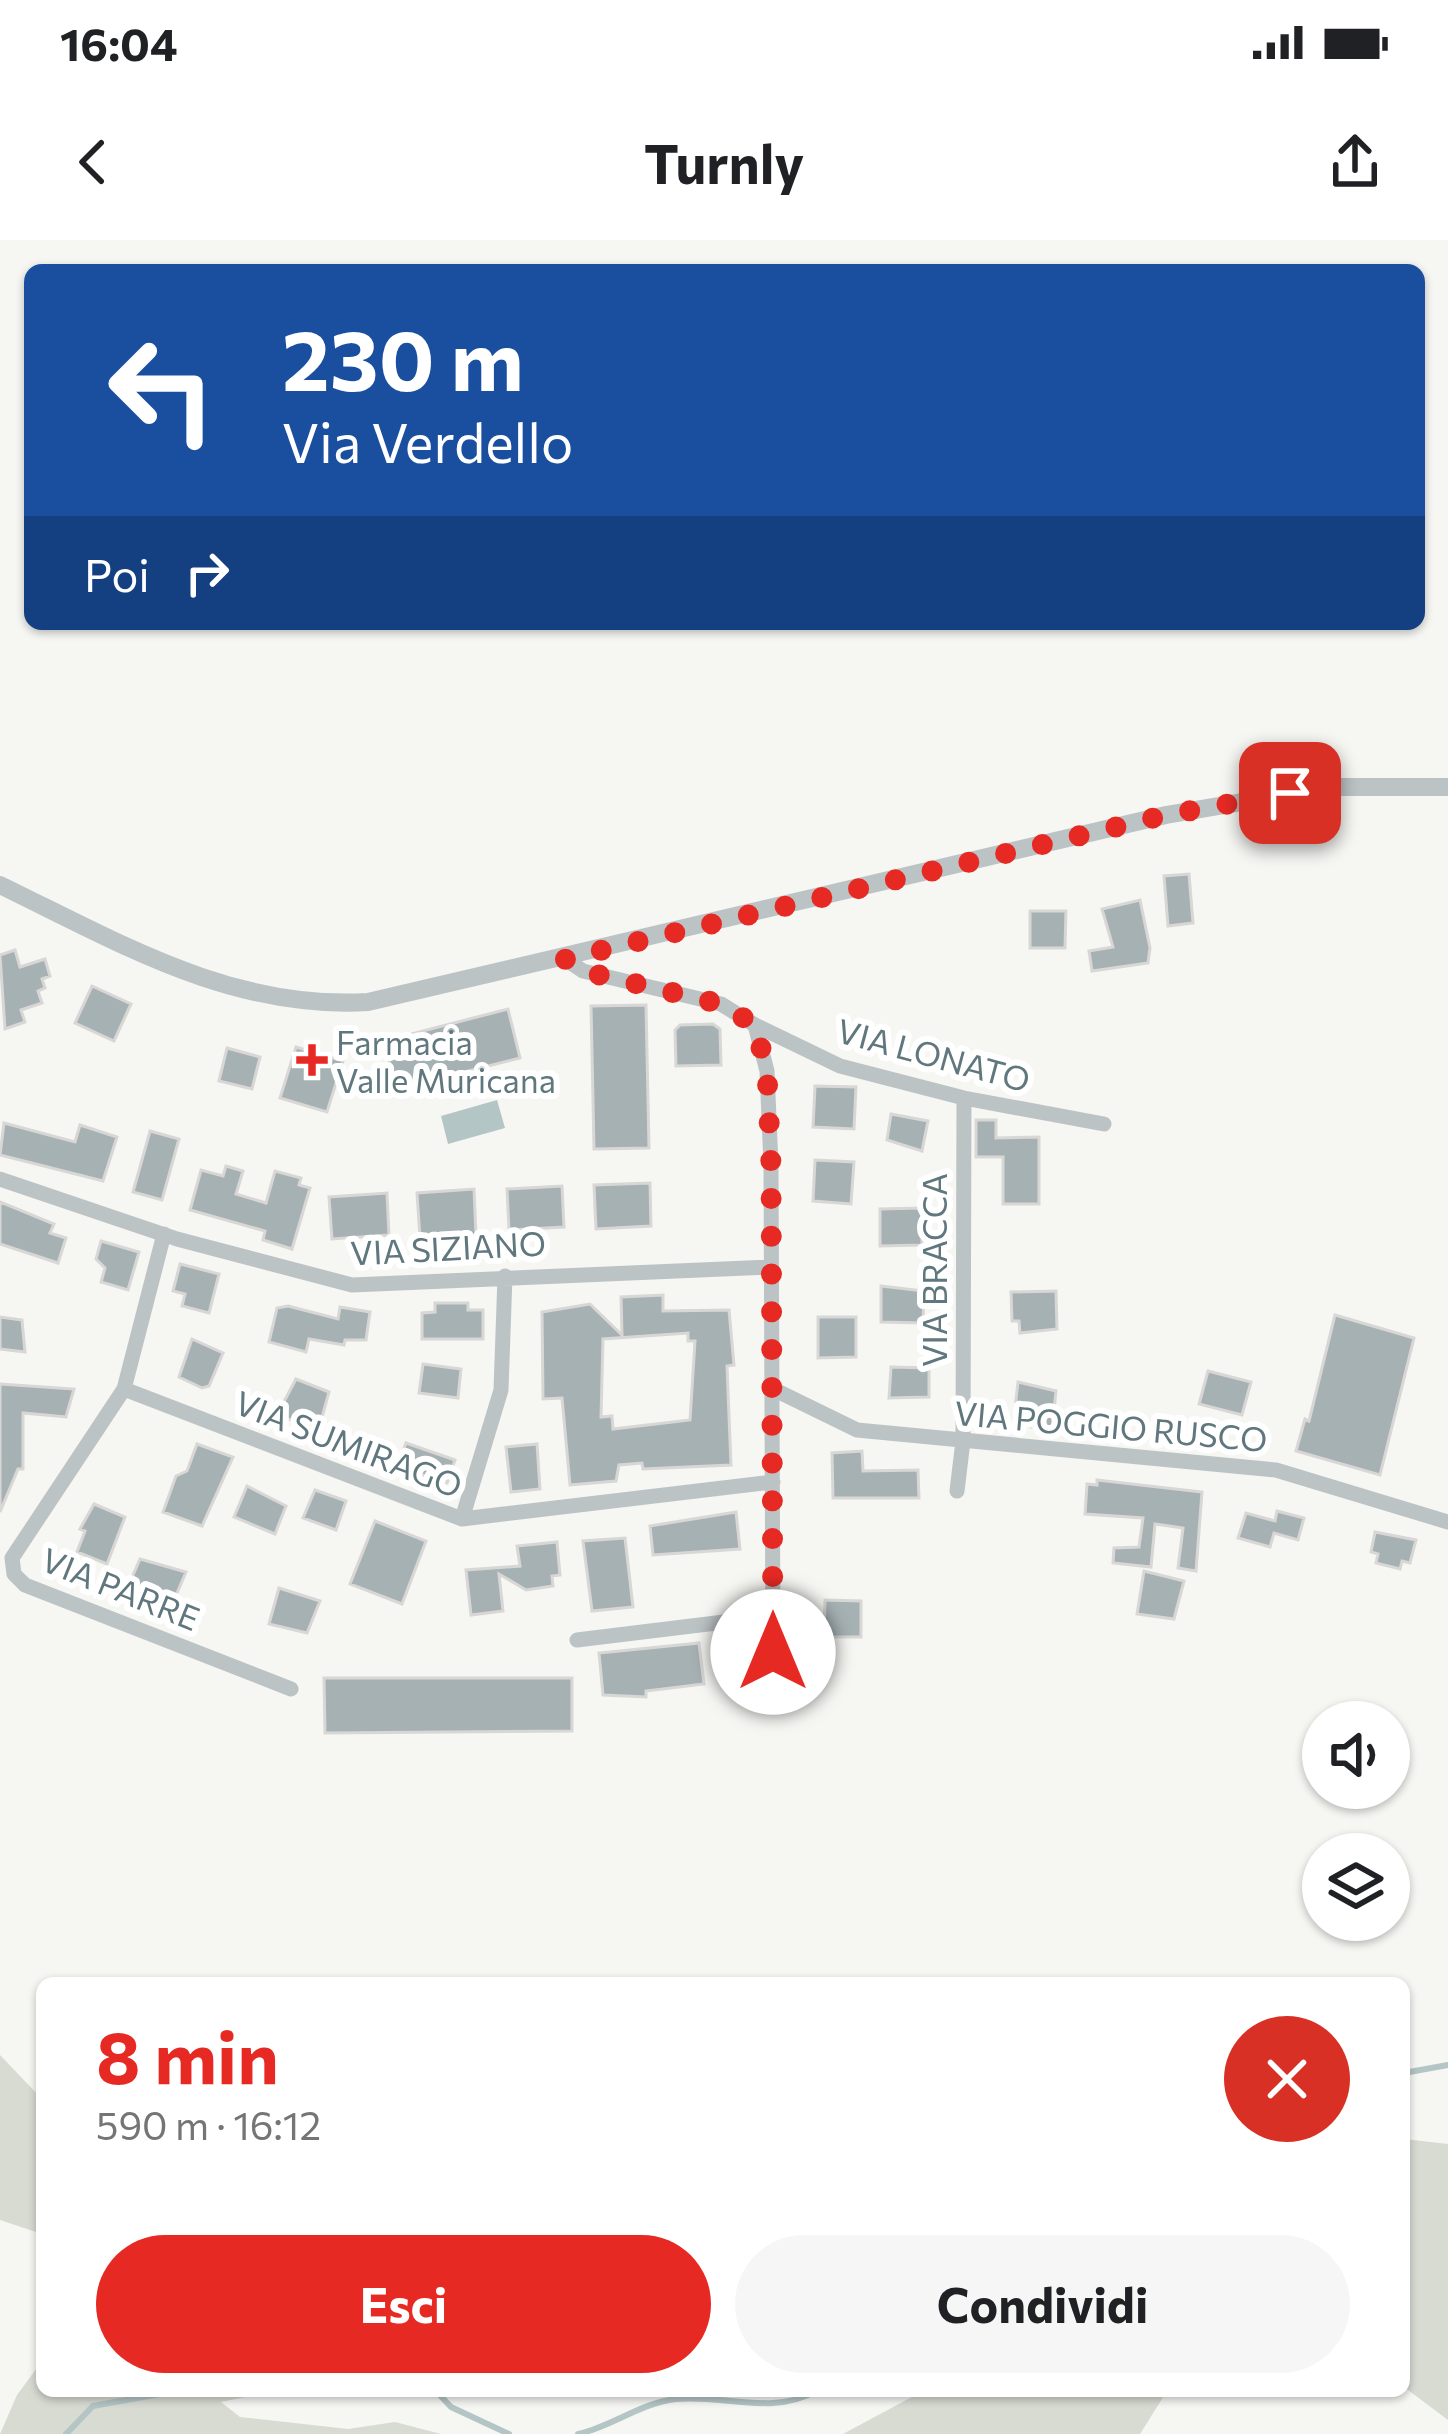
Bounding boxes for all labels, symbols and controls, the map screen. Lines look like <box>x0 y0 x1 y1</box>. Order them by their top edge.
text: 16:04 <box>60 15 178 70</box>
icon: back <box>60 129 126 195</box>
text: Turnly <box>644 129 804 195</box>
icon: share <box>1322 129 1388 195</box>
text: 230 m <box>282 306 524 408</box>
icon: left <box>84 312 240 468</box>
text: Via Verdello <box>282 408 573 474</box>
icon: right <box>174 540 240 606</box>
text: Poi <box>84 546 150 601</box>
pin <box>1239 742 1341 844</box>
icon: arrive <box>1257 760 1323 826</box>
street label: VIA LONATO <box>833 1009 1035 1099</box>
place label: Farmacia Valle Muricana <box>336 1021 556 1100</box>
marker: Farmacia Valle Muricana <box>299 1047 325 1073</box>
street label: VIA BRACCA <box>913 1173 954 1367</box>
street label: VIA SIZIANO <box>349 1221 547 1273</box>
street label: VIA SUMIRAGO <box>230 1381 468 1505</box>
street label: VIA POGGIO RUSCO <box>953 1391 1269 1459</box>
street label: VIA PARRE <box>36 1538 206 1638</box>
position arrow <box>710 1589 836 1715</box>
map controls <box>1302 1701 1410 1941</box>
button: sound <box>1302 1701 1410 1809</box>
button: layers <box>1302 1833 1410 1941</box>
text: 8 min <box>96 2011 279 2099</box>
button: close <box>1224 2016 1350 2142</box>
text: 590 m · 16:12 <box>96 2100 321 2148</box>
button: Esci <box>96 2235 711 2373</box>
button: Condividi <box>735 2235 1350 2373</box>

